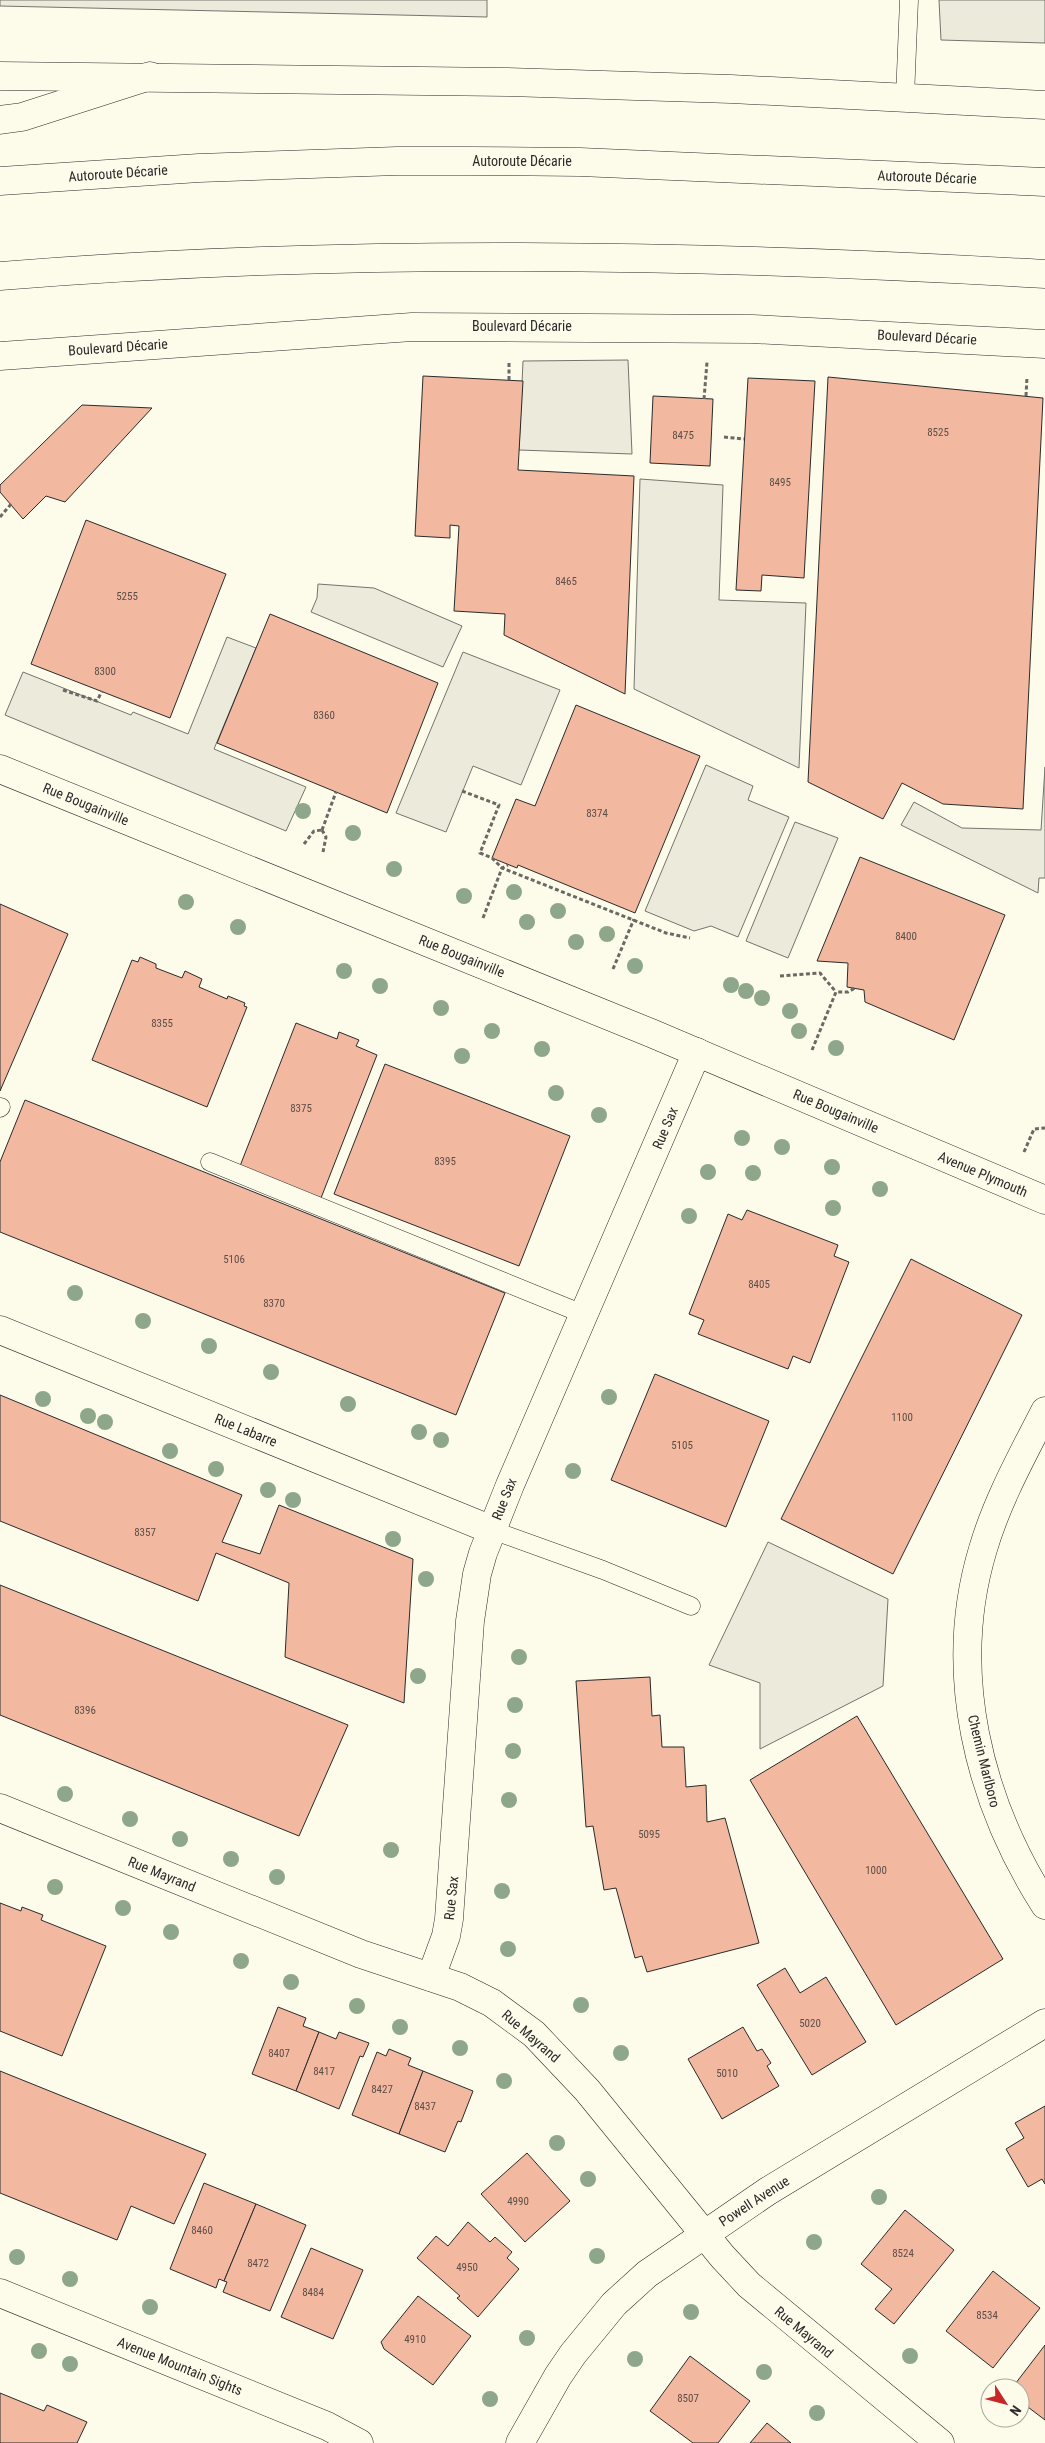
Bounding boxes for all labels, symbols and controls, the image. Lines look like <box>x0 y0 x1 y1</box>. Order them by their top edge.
street label: Autoroute Décarie <box>472 153 572 169</box>
street label: Autoroute Décarie <box>68 162 169 184</box>
street label: Autoroute Décarie <box>877 167 977 187</box>
street label: Boulevard Décarie <box>472 318 572 334</box>
street label: Boulevard Décarie <box>877 326 978 348</box>
street label: Boulevard Décarie <box>68 336 169 358</box>
house number: 8525 <box>927 426 949 439</box>
house number: 8475 <box>672 429 694 442</box>
house number: 8495 <box>769 476 791 489</box>
house number: 8465 <box>555 575 577 588</box>
house number: 5255 <box>116 590 138 603</box>
house number: 8300 <box>94 665 116 678</box>
house number: 8360 <box>313 709 335 722</box>
street label: Rue Bougainville <box>41 779 132 829</box>
house number: 8374 <box>586 807 608 820</box>
house number: 8400 <box>895 930 917 943</box>
street label: Rue Bougainville <box>417 931 508 981</box>
house number: 8355 <box>151 1017 173 1030</box>
street label: Rue Bougainville <box>791 1086 881 1136</box>
house number: 8375 <box>290 1102 312 1115</box>
street label: Rue Sax <box>649 1105 681 1151</box>
street label: Avenue Plymouth <box>936 1148 1030 1200</box>
house number: 8395 <box>434 1155 456 1168</box>
house number: 5106 <box>223 1253 245 1266</box>
house number: 8405 <box>748 1278 770 1291</box>
house number: 8370 <box>263 1297 285 1310</box>
street label: Rue Labarre <box>212 1410 280 1450</box>
house number: 1100 <box>891 1411 913 1424</box>
house number: 5105 <box>671 1439 693 1452</box>
street label: Rue Sax <box>488 1476 520 1522</box>
house number: 8357 <box>134 1526 156 1539</box>
house number: 8396 <box>74 1704 96 1717</box>
street label: Chemin Marlboro <box>965 1713 1003 1809</box>
house number: 5095 <box>638 1828 660 1841</box>
street label: Rue Mayrand <box>126 1853 198 1895</box>
house number: 1000 <box>865 1864 887 1877</box>
street label: Rue Sax <box>441 1875 461 1921</box>
street label: Rue Mayrand <box>499 2007 563 2065</box>
house number: 5020 <box>799 2017 821 2030</box>
house number: 8407 <box>268 2047 290 2060</box>
house number: 8417 <box>313 2065 335 2078</box>
house number: 5010 <box>716 2067 738 2080</box>
house number: 8427 <box>371 2083 393 2096</box>
house number: 8437 <box>414 2100 436 2113</box>
street label: Powell Avenue <box>716 2172 792 2230</box>
house number: 4990 <box>507 2195 529 2208</box>
house number: 8460 <box>191 2224 213 2237</box>
house number: 8524 <box>892 2247 914 2260</box>
house number: 8472 <box>247 2257 269 2270</box>
house number: 4950 <box>456 2261 478 2274</box>
house number: 8484 <box>302 2286 324 2299</box>
street label: Rue Mayrand <box>772 2303 836 2361</box>
house number: 8534 <box>976 2309 998 2322</box>
house number: 4910 <box>404 2333 426 2346</box>
street label: Avenue Mountain Sights <box>115 2334 245 2398</box>
north arrow <box>980 2378 1030 2428</box>
house number: 8507 <box>677 2392 699 2405</box>
text: N <box>1007 2402 1025 2419</box>

